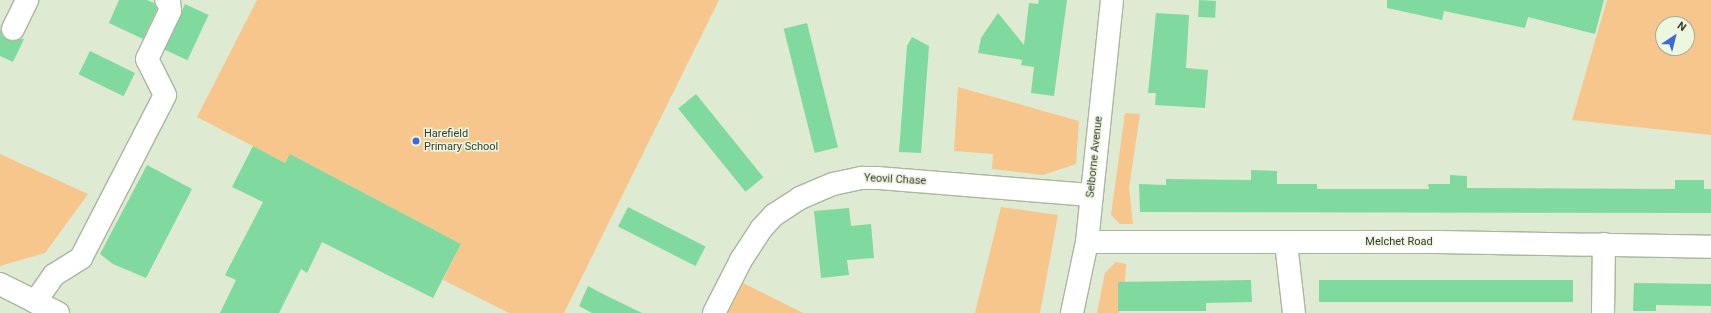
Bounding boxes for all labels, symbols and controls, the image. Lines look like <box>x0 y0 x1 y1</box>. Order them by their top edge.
north arrow <box>1655 16 1695 56</box>
text: N <box>1675 19 1688 34</box>
street label: Selborne Avenue <box>1084 116 1106 198</box>
place label: Harefield Primary School <box>424 128 498 154</box>
marker: Harefield Primary School <box>411 136 421 146</box>
street label: Yeovil Chase <box>863 172 927 188</box>
street label: Melchet Road <box>1365 235 1433 249</box>

